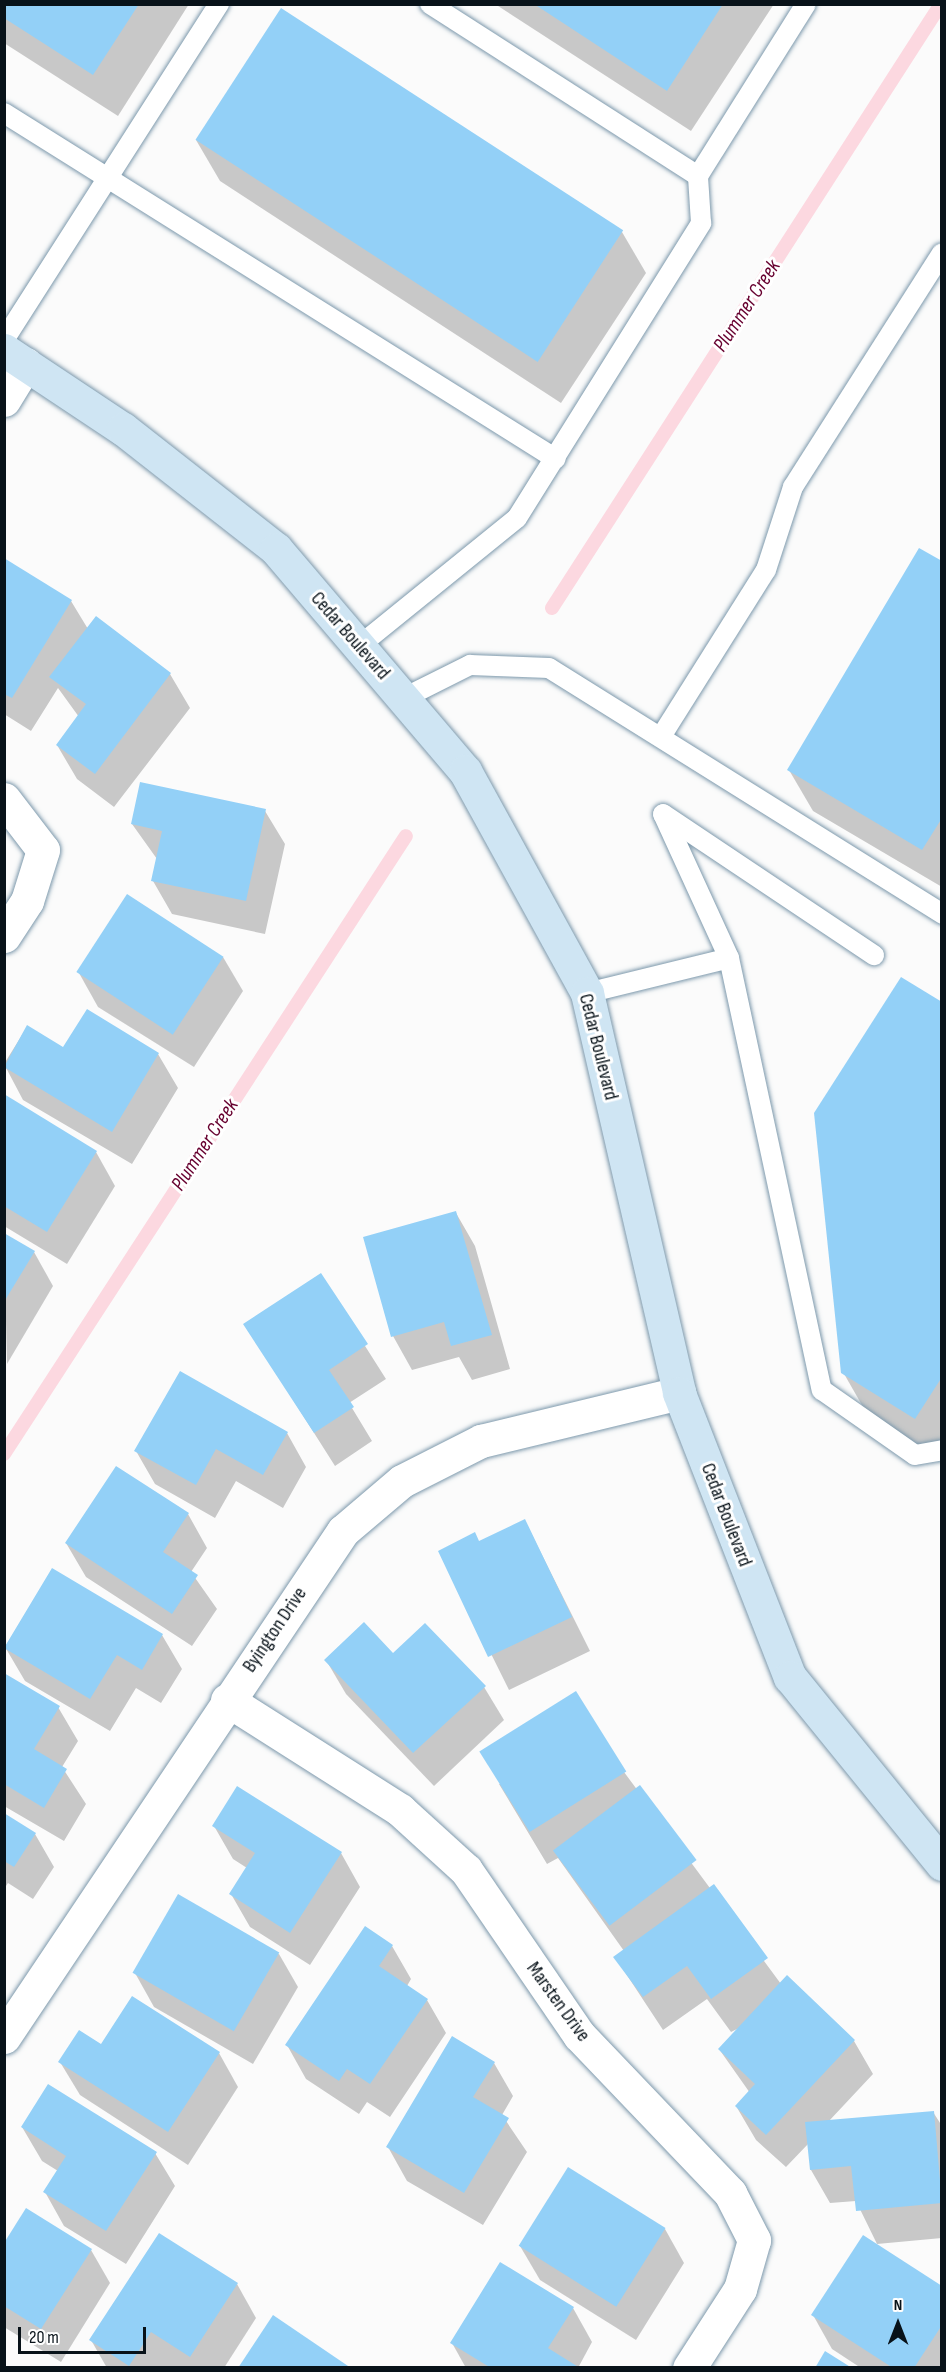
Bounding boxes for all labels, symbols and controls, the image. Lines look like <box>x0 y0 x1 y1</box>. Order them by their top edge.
water label: Plummer Creek <box>708 255 786 357</box>
street label: Cedar Boulevard <box>305 587 395 685</box>
street label: Cedar Boulevard <box>573 991 623 1103</box>
water label: Plummer Creek <box>166 1094 244 1196</box>
street label: Cedar Boulevard <box>695 1460 757 1570</box>
street label: Byington Drive <box>238 1583 312 1677</box>
street label: Marsten Drive <box>521 1957 595 2047</box>
north arrow <box>868 2294 928 2354</box>
text: N <box>894 2296 902 2315</box>
scale bar <box>21 2315 148 2353</box>
text: 20 m <box>29 2327 59 2348</box>

